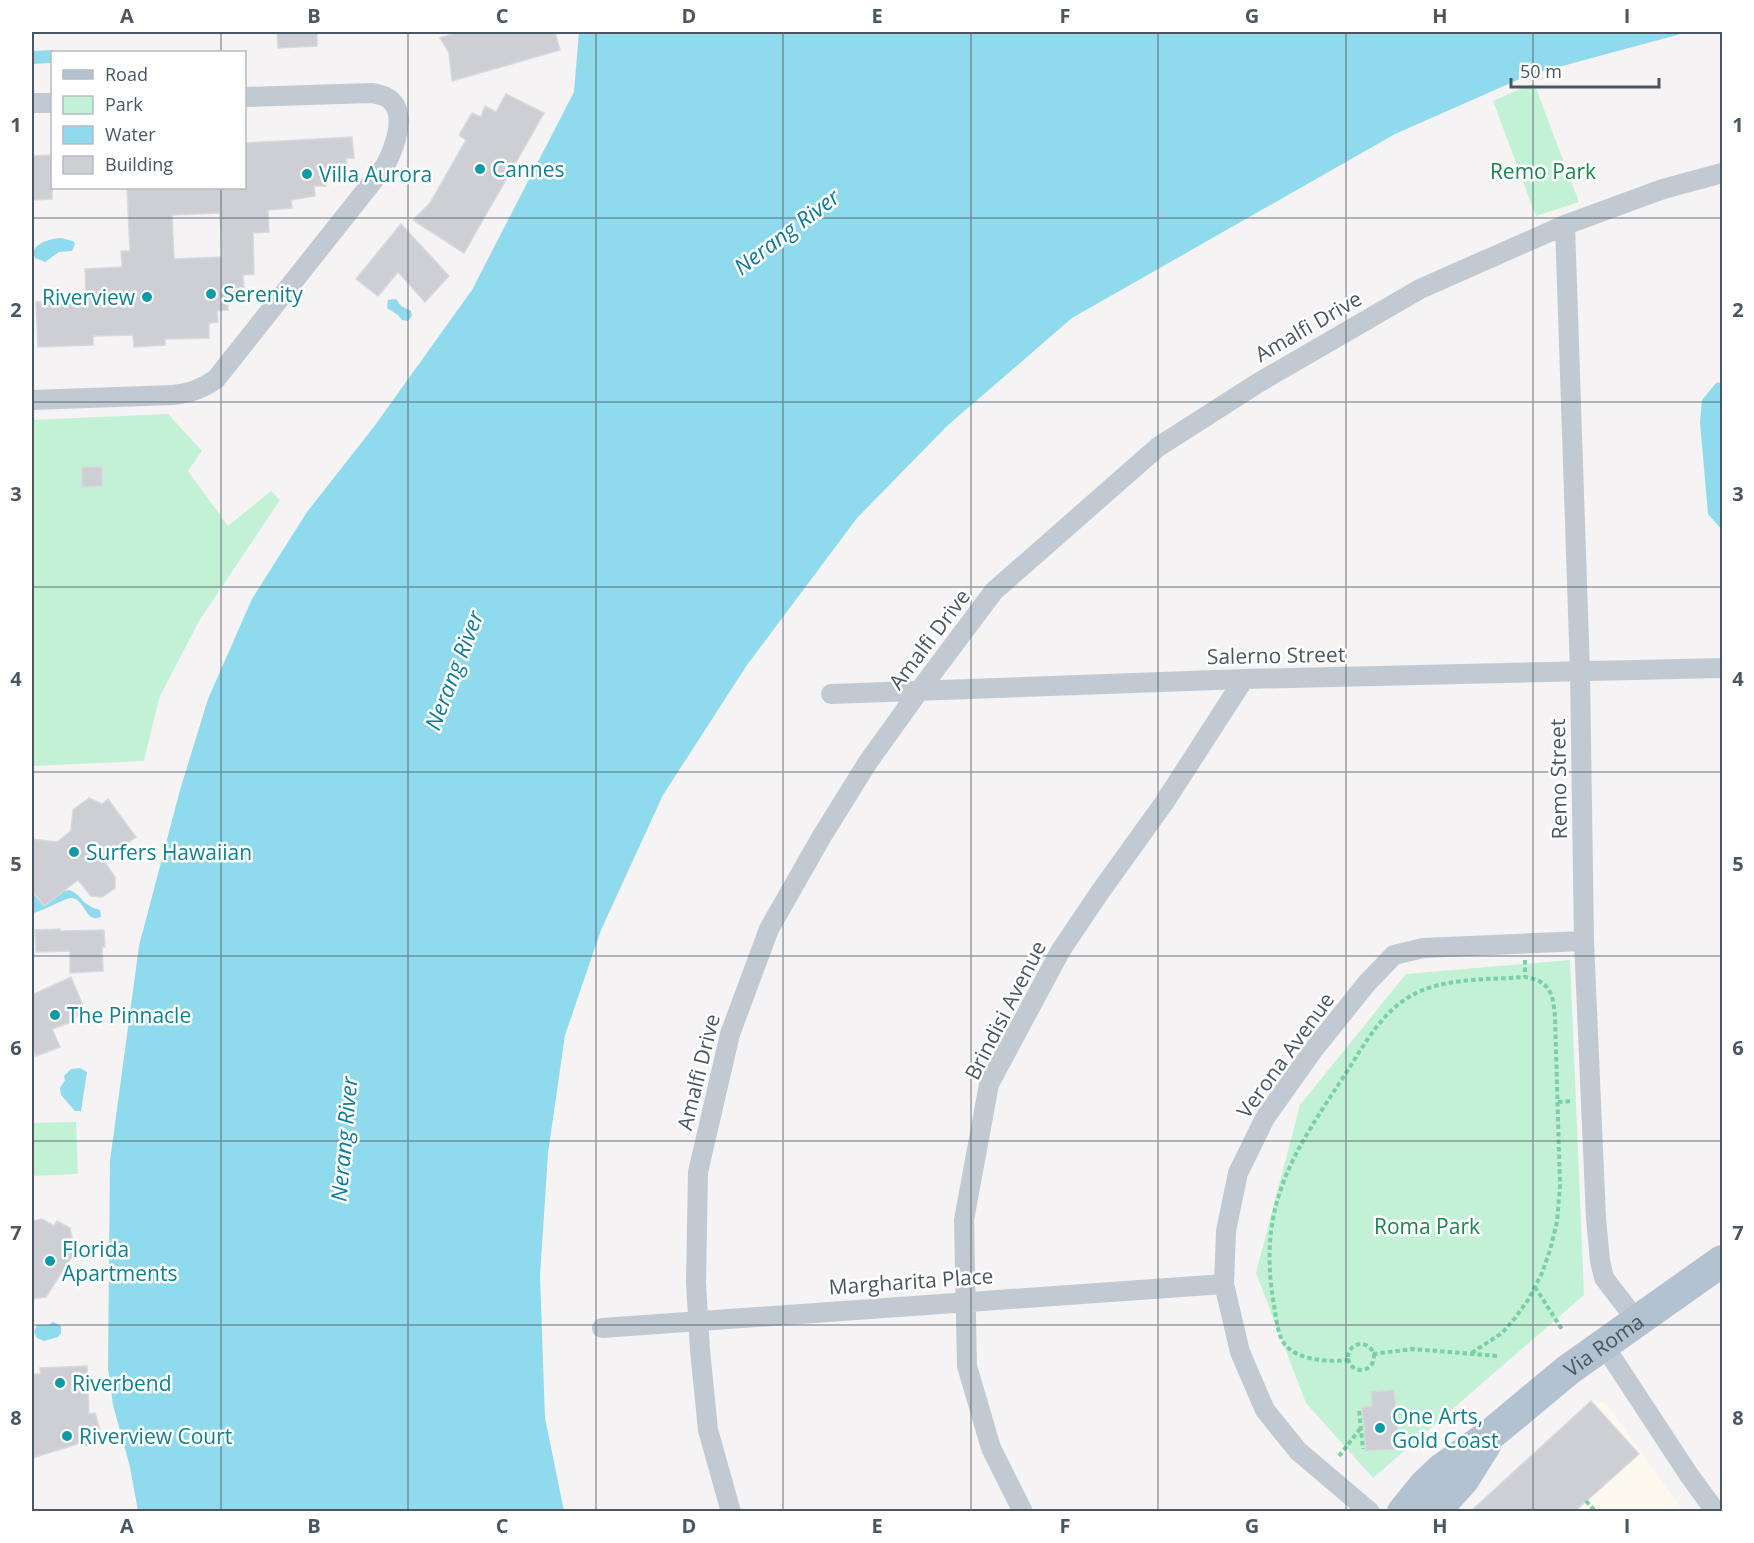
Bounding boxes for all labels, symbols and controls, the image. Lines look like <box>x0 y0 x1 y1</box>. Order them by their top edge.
text: A <box>120 2 134 29</box>
text: B <box>307 2 321 29</box>
text: C <box>496 2 509 29</box>
text: D <box>682 2 696 29</box>
text: E <box>871 2 883 29</box>
text: F <box>1060 2 1070 29</box>
text: G <box>1245 2 1259 29</box>
text: H <box>1432 2 1448 29</box>
text: I <box>1624 2 1630 29</box>
legend <box>51 51 246 189</box>
scale bar <box>1511 51 1660 89</box>
text: 50 m <box>1520 59 1562 83</box>
text: Road <box>105 62 148 86</box>
text: Park <box>105 92 143 116</box>
text: 1 <box>10 111 22 138</box>
text: 1 <box>1732 111 1744 138</box>
text: Water <box>105 122 156 146</box>
text: Building <box>105 152 173 176</box>
place label: Cannes <box>492 155 564 183</box>
park label: Remo Park <box>1490 157 1596 185</box>
place label: Villa Aurora <box>319 160 432 188</box>
marker: Cannes <box>473 162 487 176</box>
marker: Villa Aurora <box>300 167 314 181</box>
water label: Nerang River <box>727 181 846 281</box>
place label: Serenity <box>223 280 303 308</box>
place label: Riverview <box>42 283 136 311</box>
street label: Amalfi Drive <box>1250 284 1366 368</box>
marker: Serenity <box>204 287 218 301</box>
marker: Riverview <box>140 290 154 304</box>
text: 2 <box>10 296 22 323</box>
text: 2 <box>1732 296 1744 323</box>
text: 3 <box>10 480 22 507</box>
text: 3 <box>1732 480 1744 507</box>
street label: Amalfi Drive <box>882 583 976 695</box>
water label: Nerang River <box>417 605 490 734</box>
street label: Salerno Street <box>1207 640 1345 670</box>
text: 4 <box>10 665 22 692</box>
text: 4 <box>1732 665 1744 692</box>
street label: Remo Street <box>1543 718 1573 840</box>
place label: Surfers Hawaiian <box>86 838 252 866</box>
marker: Surfers Hawaiian <box>67 845 81 859</box>
text: 5 <box>10 850 22 877</box>
text: 5 <box>1732 850 1744 877</box>
street label: Brindisi Avenue <box>958 936 1052 1084</box>
street label: Verona Avenue <box>1230 987 1340 1123</box>
place label: The Pinnacle <box>67 1001 191 1029</box>
marker: The Pinnacle <box>48 1008 62 1022</box>
street label: Amalfi Drive <box>670 1011 726 1133</box>
text: 6 <box>10 1034 22 1061</box>
text: 6 <box>1732 1034 1744 1061</box>
water label: Nerang River <box>323 1074 364 1203</box>
park label: Roma Park <box>1374 1212 1480 1240</box>
text: 7 <box>10 1219 22 1246</box>
text: 7 <box>1732 1219 1744 1246</box>
place label: Florida Apartments <box>62 1235 177 1287</box>
marker: Florida Apartments <box>43 1254 57 1268</box>
street label: Margharita Place <box>828 1261 994 1301</box>
street label: Via Roma <box>1558 1307 1649 1383</box>
place label: Riverbend <box>72 1369 172 1397</box>
marker: Riverbend <box>53 1376 67 1390</box>
place label: One Arts, Gold Coast <box>1392 1402 1499 1454</box>
text: 8 <box>10 1404 22 1431</box>
text: 8 <box>1732 1404 1744 1431</box>
marker: One Arts, Gold Coast <box>1373 1421 1387 1435</box>
place label: Riverview Court <box>79 1422 232 1450</box>
marker: Riverview Court <box>60 1429 74 1443</box>
text: A <box>120 1512 134 1539</box>
text: B <box>307 1512 321 1539</box>
text: C <box>496 1512 509 1539</box>
text: D <box>682 1512 696 1539</box>
text: E <box>871 1512 883 1539</box>
text: F <box>1060 1512 1070 1539</box>
text: G <box>1245 1512 1259 1539</box>
text: H <box>1432 1512 1448 1539</box>
text: I <box>1624 1512 1630 1539</box>

